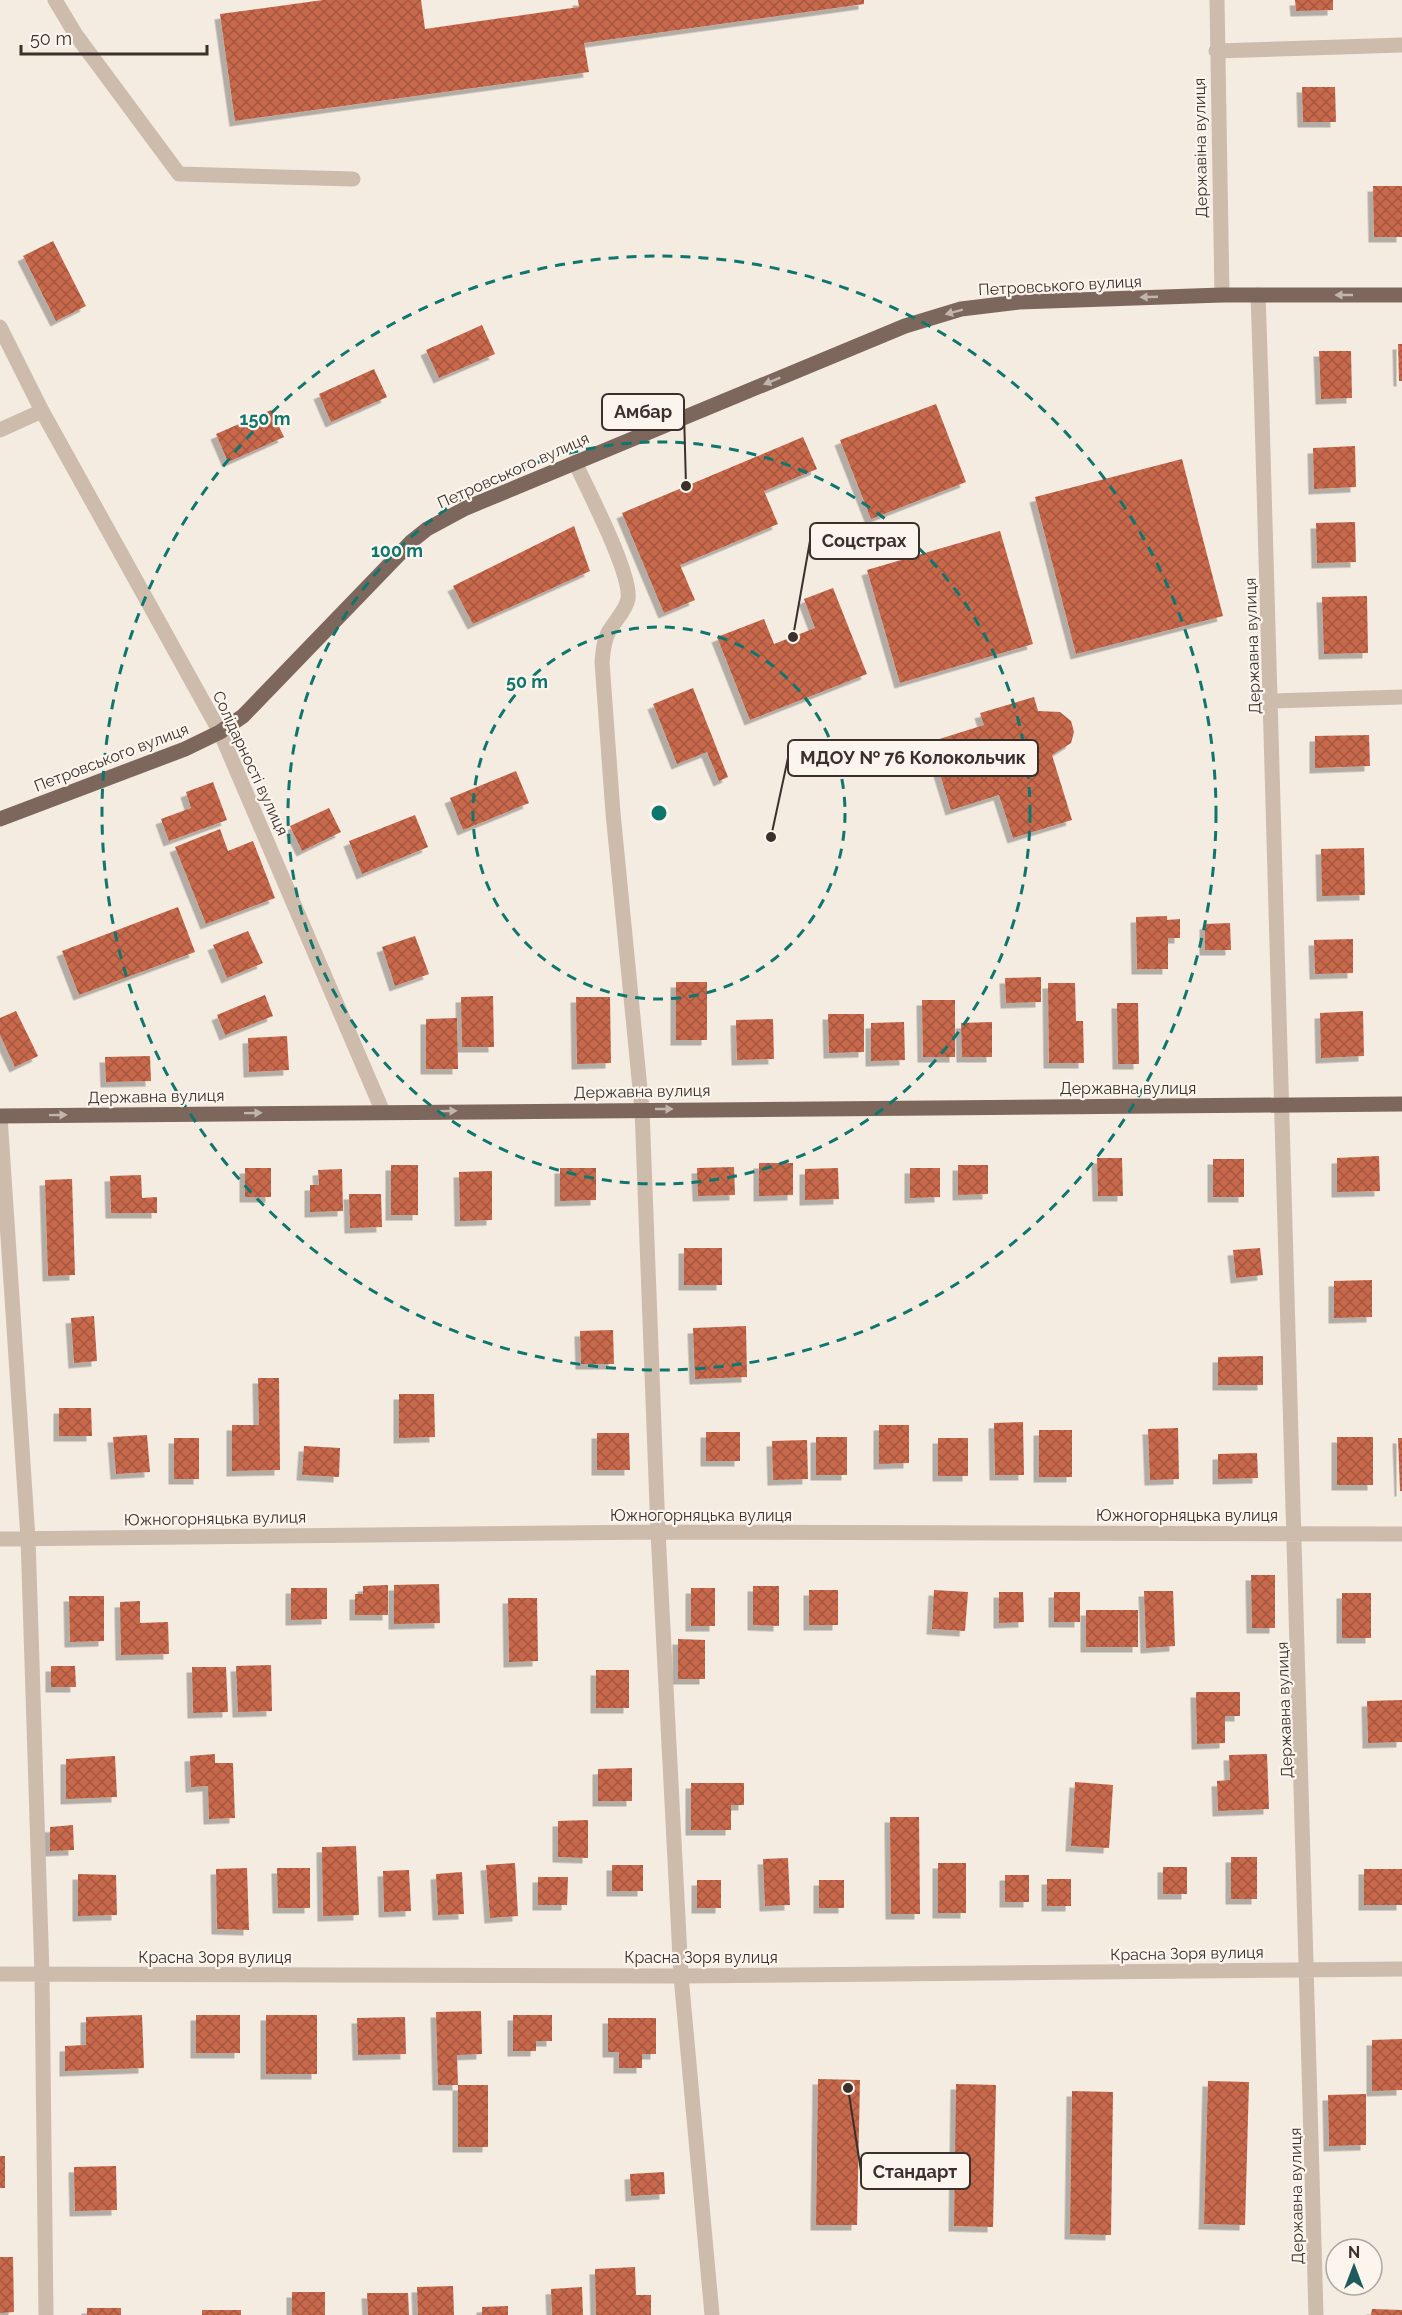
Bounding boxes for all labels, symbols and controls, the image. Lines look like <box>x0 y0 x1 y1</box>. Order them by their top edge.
scale bar <box>21 18 207 56</box>
text: 50 m <box>30 28 72 49</box>
street label: Державіна вулиця <box>1190 78 1211 218</box>
street label: Петровського вулиця <box>978 272 1142 299</box>
one-way arrow <box>1334 290 1353 300</box>
one-way arrow <box>1139 293 1158 302</box>
one-way arrow <box>945 307 964 317</box>
one-way arrow <box>763 376 781 386</box>
callout: Амбар <box>602 394 684 430</box>
text: Амбар <box>614 401 672 422</box>
text: 150 m <box>240 408 291 429</box>
street label: Петровського вулиця <box>434 428 592 512</box>
callout: Соцстрах <box>810 523 919 559</box>
text: Соцстрах <box>822 530 907 551</box>
text: 100 m <box>371 540 423 561</box>
street label: Державна вулиця <box>1241 577 1264 715</box>
text: 50 m <box>506 671 548 692</box>
street label: Солідарності вулиця <box>209 688 292 838</box>
street label: Петровського вулиця <box>31 719 191 796</box>
callout: МДОУ № 76 Колокольчик <box>788 740 1038 776</box>
text: МДОУ № 76 Колокольчик <box>800 747 1026 768</box>
centre of rings <box>649 803 669 823</box>
street label: Державна вулиця <box>1060 1079 1196 1098</box>
street label: Державна вулиця <box>574 1081 711 1102</box>
street label: Державна вулиця <box>88 1086 225 1107</box>
one-way arrow <box>655 1104 674 1114</box>
one-way arrow <box>439 1107 458 1116</box>
one-way arrow <box>244 1109 263 1118</box>
one-way arrow <box>49 1110 68 1120</box>
street label: Южногорняцька вулиця <box>610 1506 792 1525</box>
street label: Южногорняцька вулиця <box>1096 1506 1278 1525</box>
street label: Южногорняцька вулиця <box>124 1507 306 1530</box>
street label: Державна вулиця <box>1273 1641 1296 1779</box>
street label: Красна Зоря вулиця <box>1110 1943 1264 1964</box>
street label: Красна Зоря вулиця <box>138 1948 292 1967</box>
street label: Красна Зоря вулиця <box>624 1948 778 1967</box>
street label: Державна вулиця <box>1286 2127 1307 2264</box>
callout: Стандарт <box>861 2153 970 2189</box>
text: Стандарт <box>873 2161 957 2182</box>
north arrow <box>1324 2237 1384 2297</box>
text: N <box>1348 2243 1360 2262</box>

